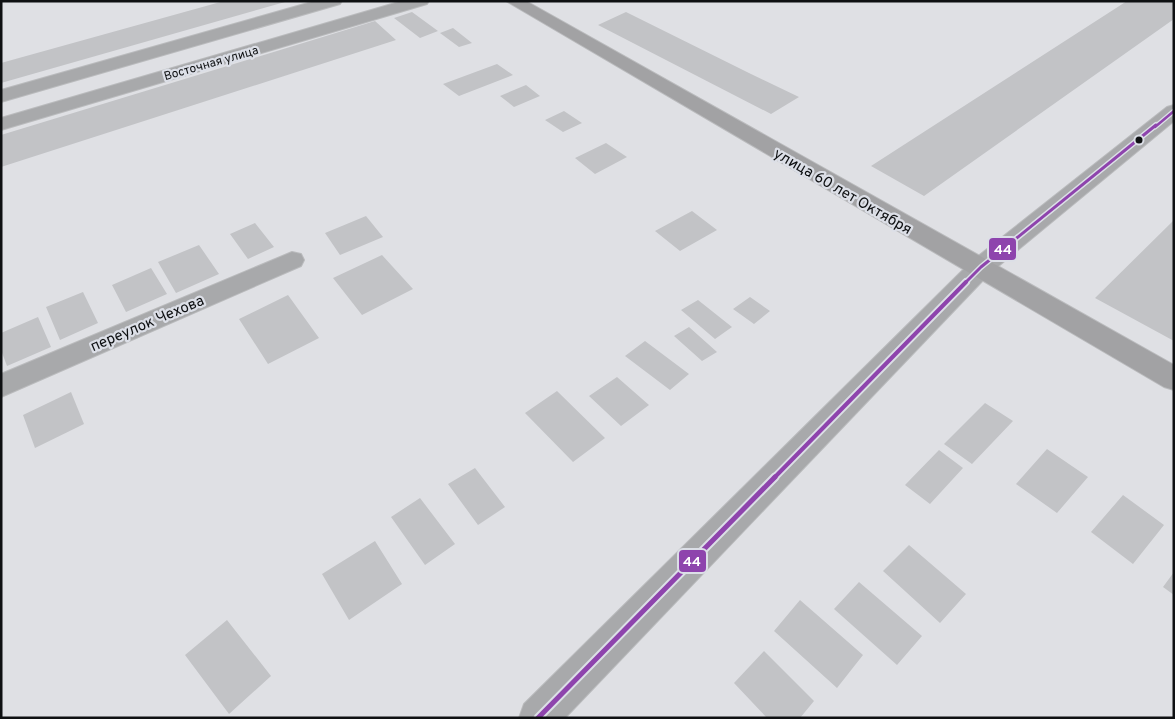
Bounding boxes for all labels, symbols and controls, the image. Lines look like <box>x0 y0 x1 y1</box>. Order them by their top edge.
street label: Восточная улица <box>162 43 260 85</box>
unlabelled marker <box>1134 135 1144 145</box>
street label: улица 60 лет Октября <box>770 145 915 240</box>
line badge: 44 <box>988 237 1017 261</box>
text: 44 <box>994 242 1012 259</box>
street label: переулок Чехова <box>88 292 207 357</box>
line badge: 44 <box>678 549 707 573</box>
text: 44 <box>683 554 701 571</box>

